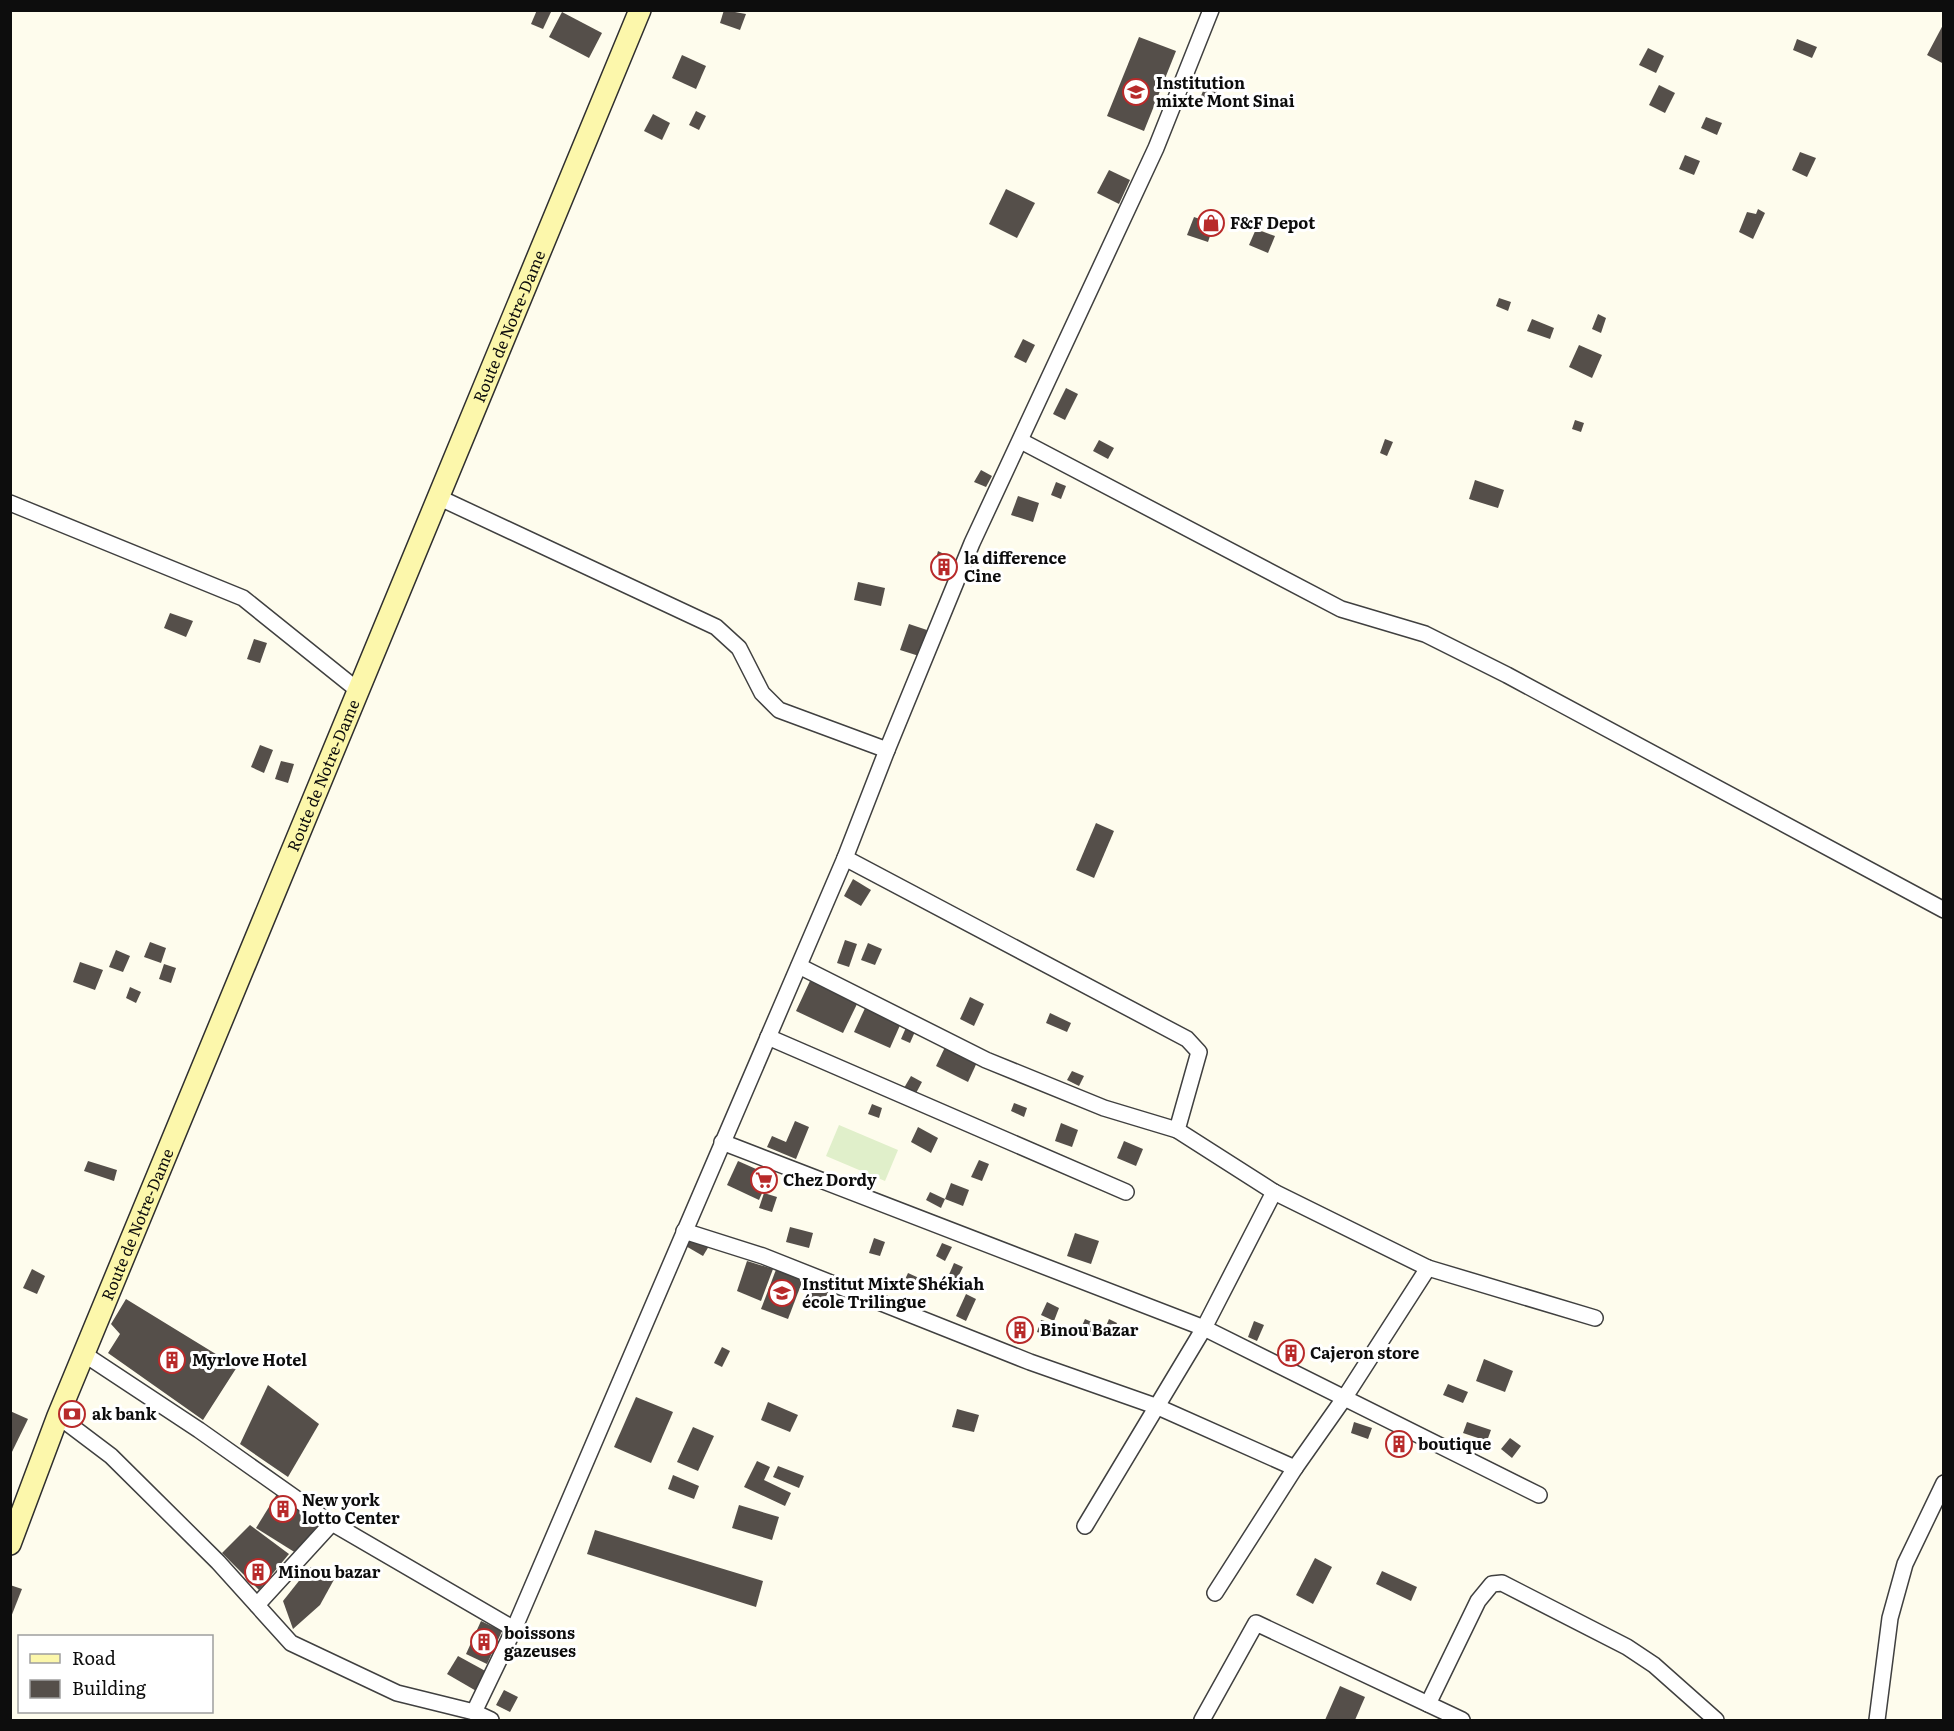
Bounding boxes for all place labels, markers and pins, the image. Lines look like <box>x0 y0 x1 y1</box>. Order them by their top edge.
place label: Institution mixte Mont Sinai <box>1156 70 1295 112</box>
school or university icon: Institution mixte Mont Sinai <box>1121 77 1151 107</box>
shop icon: F&F Depot <box>1196 208 1226 238</box>
place label: F&F Depot <box>1230 210 1315 234</box>
place label: la difference Cine <box>964 545 1066 587</box>
building icon: la difference Cine <box>929 552 959 582</box>
supermarket icon: Chez Dordy <box>749 1165 779 1195</box>
place label: Chez Dordy <box>783 1167 877 1191</box>
place label: Institut Mixte Shékiah école Trilingue <box>802 1271 984 1313</box>
school or university icon: Institut Mixte Shékiah école Trilingue <box>767 1278 797 1308</box>
building icon: Binou Bazar <box>1005 1315 1035 1345</box>
place label: Binou Bazar <box>1040 1317 1139 1341</box>
building icon: Cajeron store <box>1276 1338 1306 1368</box>
place label: Cajeron store <box>1310 1340 1419 1364</box>
building icon: Myrlove Hotel <box>157 1345 187 1375</box>
place label: Myrlove Hotel <box>192 1347 307 1371</box>
bank icon: ak bank <box>57 1399 87 1429</box>
place label: ak bank <box>92 1401 157 1425</box>
building icon: boutique <box>1384 1429 1414 1459</box>
place label: boutique <box>1418 1431 1491 1455</box>
place label: New york lotto Center <box>302 1487 400 1529</box>
building icon: New york lotto Center <box>268 1494 298 1524</box>
building icon: Minou bazar <box>243 1557 273 1587</box>
place label: Minou bazar <box>278 1559 381 1583</box>
place label: boissons gazeuses <box>504 1620 576 1662</box>
building icon: boissons gazeuses <box>469 1627 499 1657</box>

